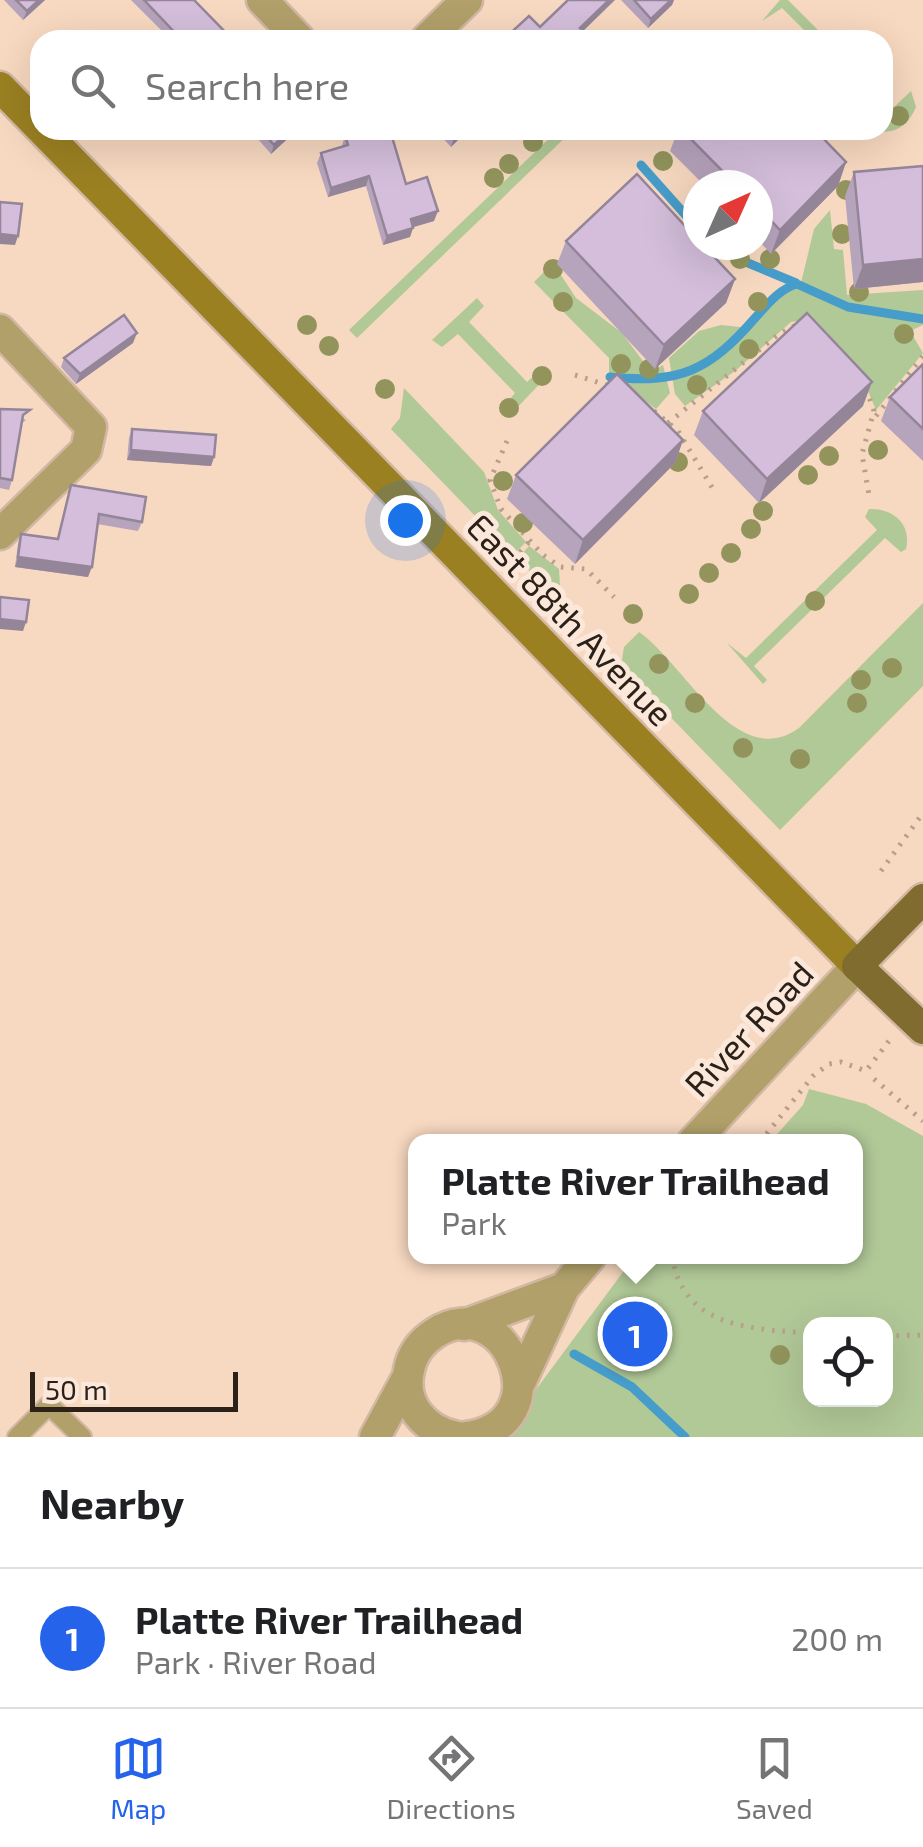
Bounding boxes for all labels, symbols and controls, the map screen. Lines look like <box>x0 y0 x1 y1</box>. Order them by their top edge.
search box <box>30 30 893 140</box>
icon: search <box>65 58 120 113</box>
text: Search here <box>145 62 349 108</box>
north arrow <box>683 170 773 260</box>
your location <box>380 495 431 546</box>
street label: East 88th Avenue <box>459 504 683 734</box>
street label: River Road <box>675 952 821 1104</box>
popup <box>408 1134 863 1264</box>
text: Platte River Trailhead <box>441 1157 830 1203</box>
text: Park <box>441 1203 507 1241</box>
pin: 1 <box>602 1296 668 1372</box>
map controls <box>803 1317 893 1407</box>
button: locate <box>803 1317 893 1407</box>
scale bar <box>30 1367 238 1412</box>
text: 50 m <box>45 1372 108 1406</box>
text: Nearby <box>40 1477 184 1527</box>
text: Platte River Trailhead <box>135 1596 523 1642</box>
text: 1 <box>66 1619 79 1657</box>
text: 200 m <box>791 1619 883 1657</box>
text: Park · River Road <box>135 1642 377 1680</box>
tab: Map <box>110 1731 166 1825</box>
tab: Directions <box>387 1731 516 1825</box>
tab: Saved <box>736 1731 813 1825</box>

